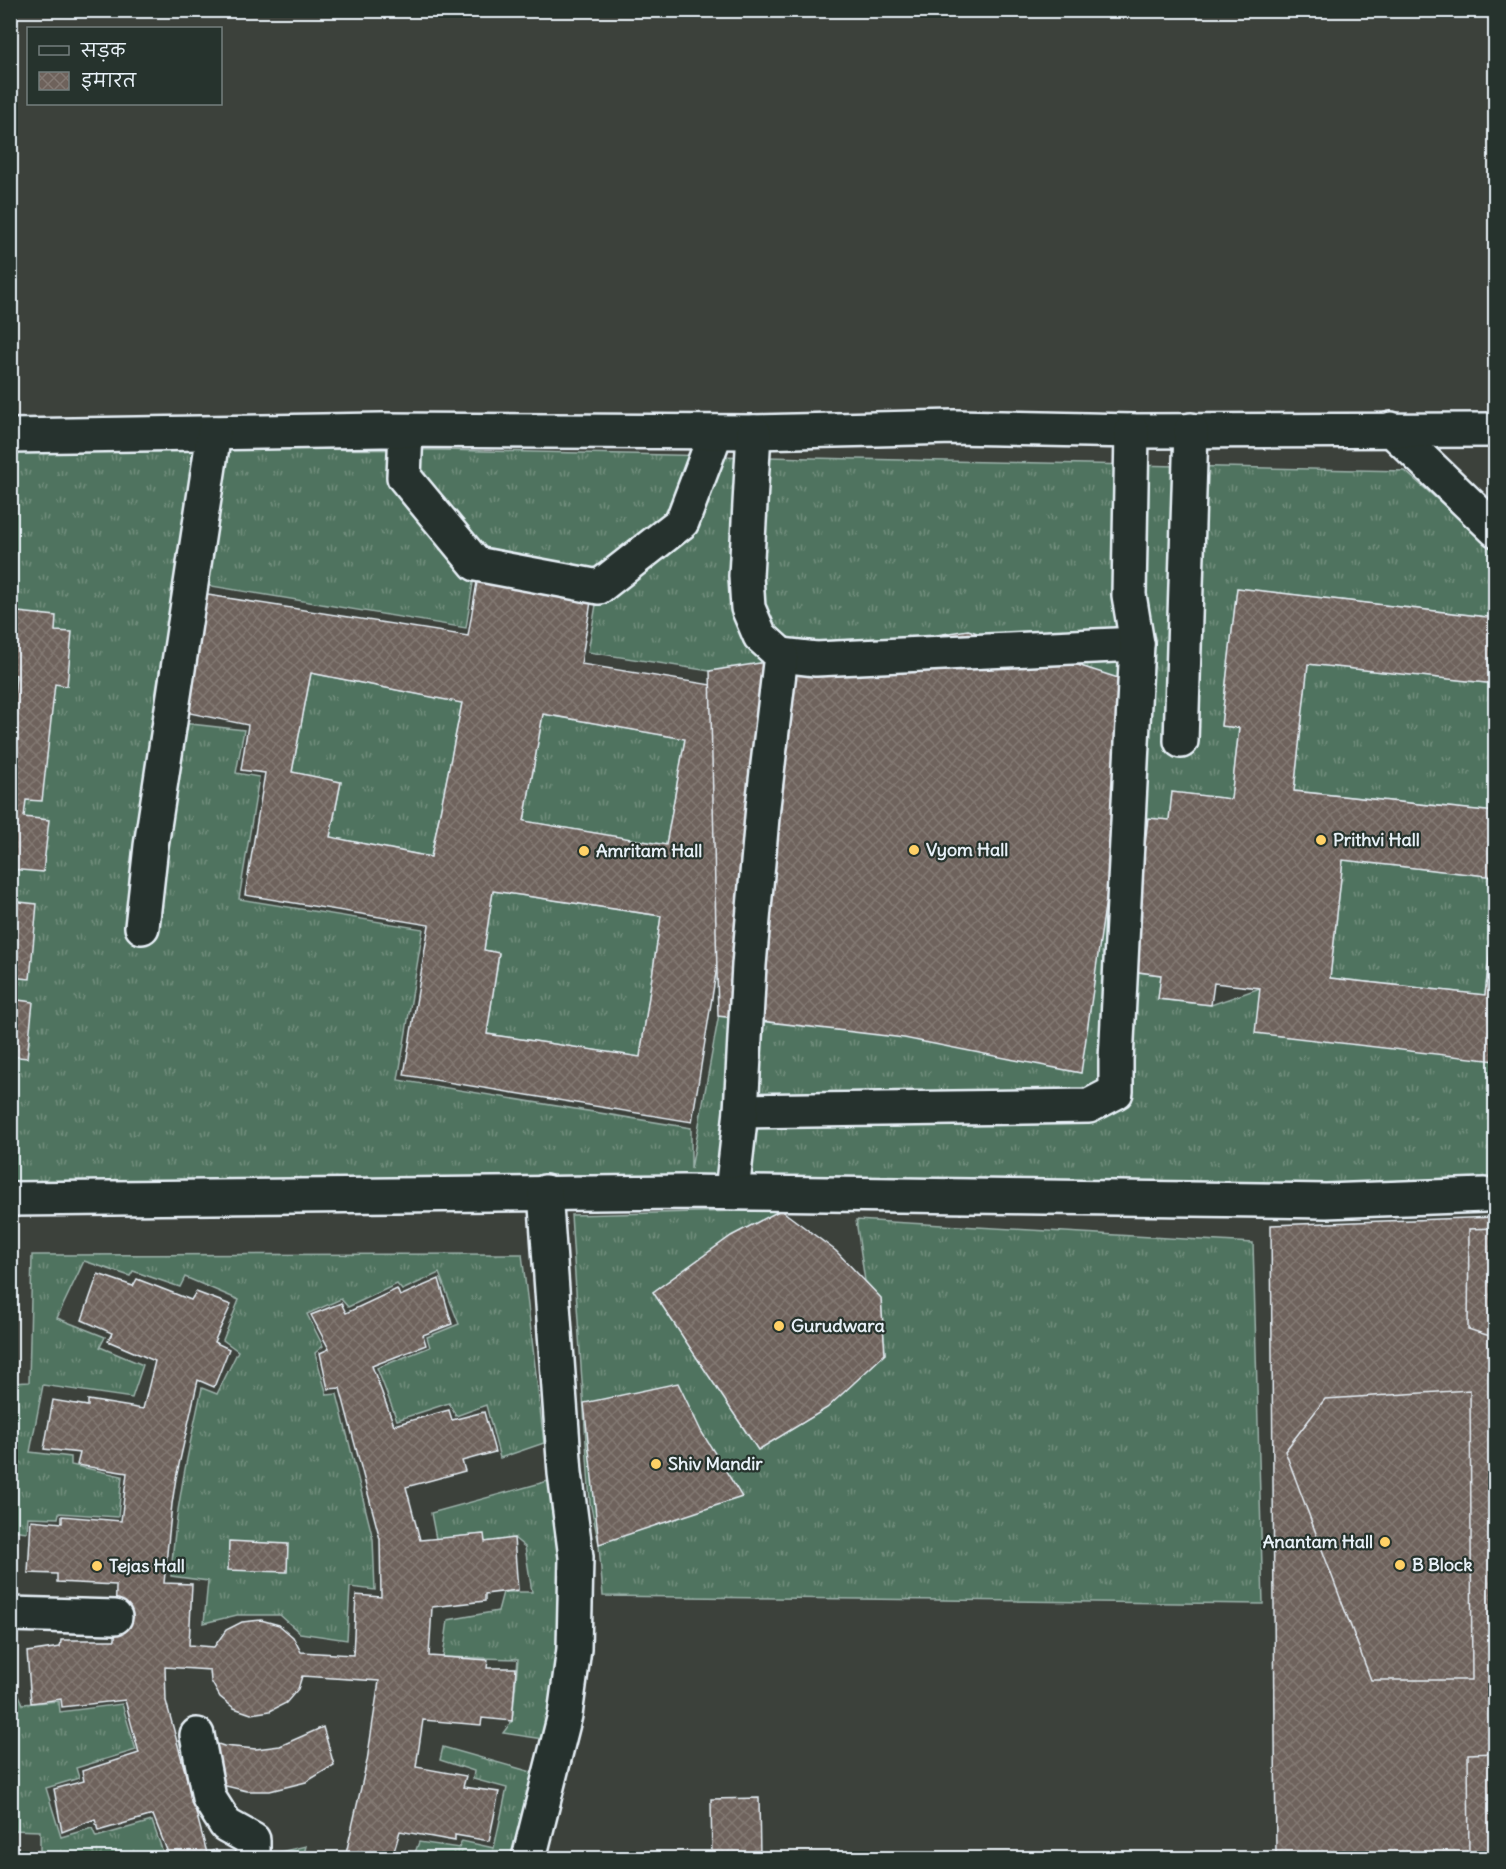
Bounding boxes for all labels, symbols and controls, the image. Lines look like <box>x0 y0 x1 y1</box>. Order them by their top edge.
legend <box>27 27 222 105</box>
text: सड़क <box>80 39 126 62</box>
text: इमारत <box>81 69 137 92</box>
place label: Prithvi Hall <box>1333 828 1420 851</box>
marker: Prithvi Hall <box>1314 833 1328 847</box>
place label: Vyom Hall <box>926 838 1008 861</box>
place label: Amritam Hall <box>596 839 702 862</box>
marker: Vyom Hall <box>907 843 921 857</box>
marker: Amritam Hall <box>577 844 591 858</box>
place label: Gurudwara <box>791 1314 885 1337</box>
marker: Gurudwara <box>772 1319 786 1333</box>
place label: Shiv Mandir <box>668 1452 763 1475</box>
marker: Shiv Mandir <box>649 1457 663 1471</box>
place label: Anantam Hall <box>1263 1530 1373 1553</box>
marker: Anantam Hall <box>1378 1535 1392 1549</box>
place label: B Block <box>1412 1553 1472 1576</box>
place label: Tejas Hall <box>109 1554 185 1577</box>
marker: B Block <box>1393 1558 1407 1572</box>
marker: Tejas Hall <box>90 1559 104 1573</box>

